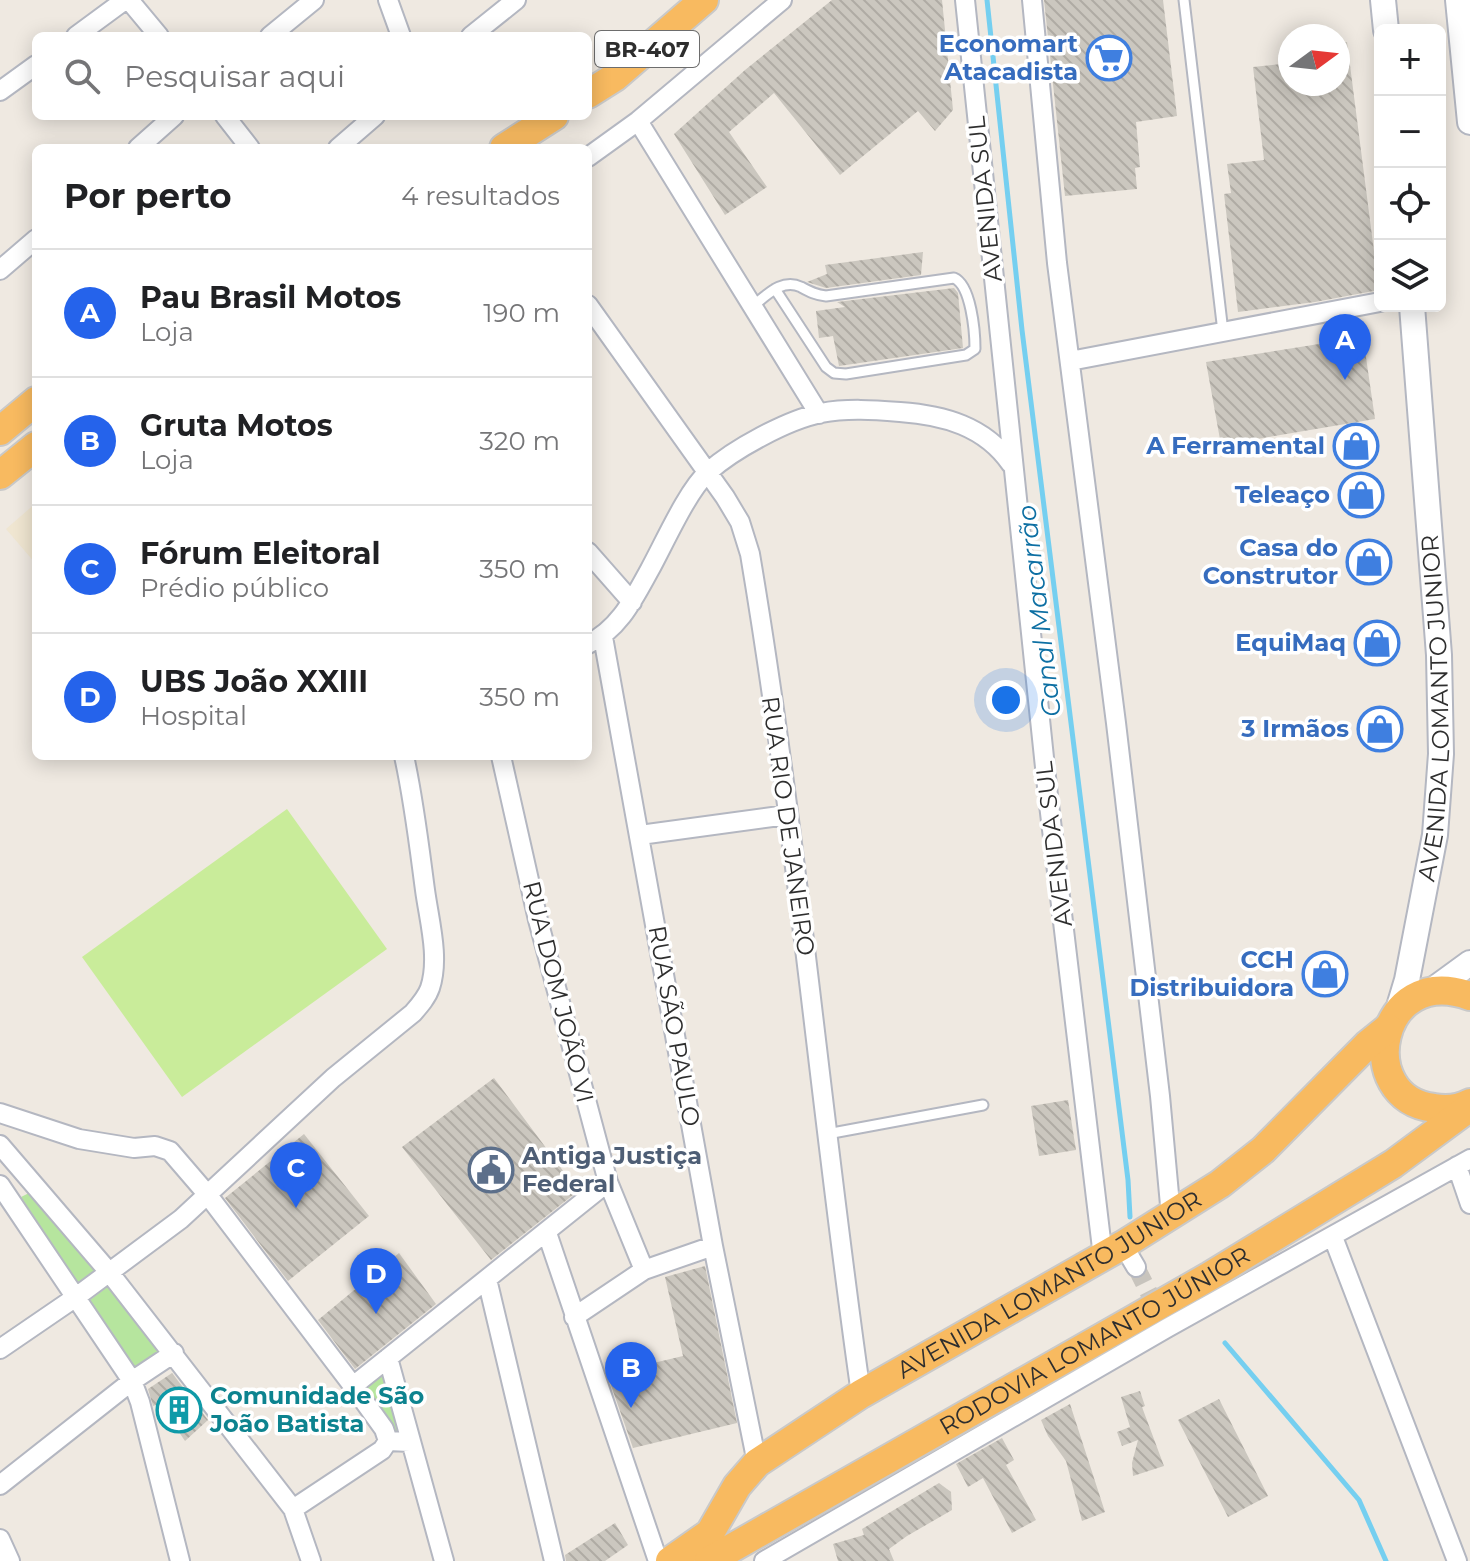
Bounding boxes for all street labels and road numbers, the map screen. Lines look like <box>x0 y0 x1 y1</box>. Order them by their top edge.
road number: BR-407 <box>595 31 699 67</box>
street label: AVENIDA SUL <box>961 115 1008 283</box>
street label: AVENIDA LOMANTO JUNIOR <box>1411 534 1455 884</box>
street label: RUA RIO DE JANEIRO <box>756 694 821 958</box>
street label: AVENIDA SUL <box>1029 760 1078 928</box>
street label: RUA DOM JOÃO VI <box>517 878 600 1106</box>
street label: RUA SÃO PAULO <box>643 923 706 1129</box>
street label: AVENIDA LOMANTO JUNIOR <box>892 1184 1207 1384</box>
street label: RODOVIA LOMANTO JÚNIOR <box>934 1240 1255 1441</box>

